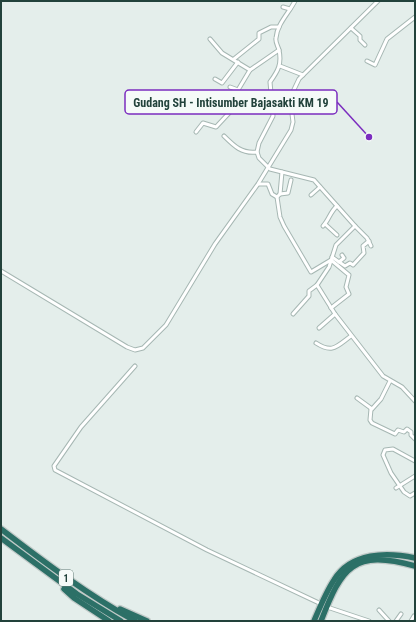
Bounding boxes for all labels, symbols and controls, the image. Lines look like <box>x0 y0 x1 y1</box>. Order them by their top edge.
callout: Gudang SH - Intisumber Bajasakti KM 19 <box>125 90 337 114</box>
text: Gudang SH - Intisumber Bajasakti KM 19 <box>133 96 329 110</box>
road number: 1 <box>59 570 73 586</box>

